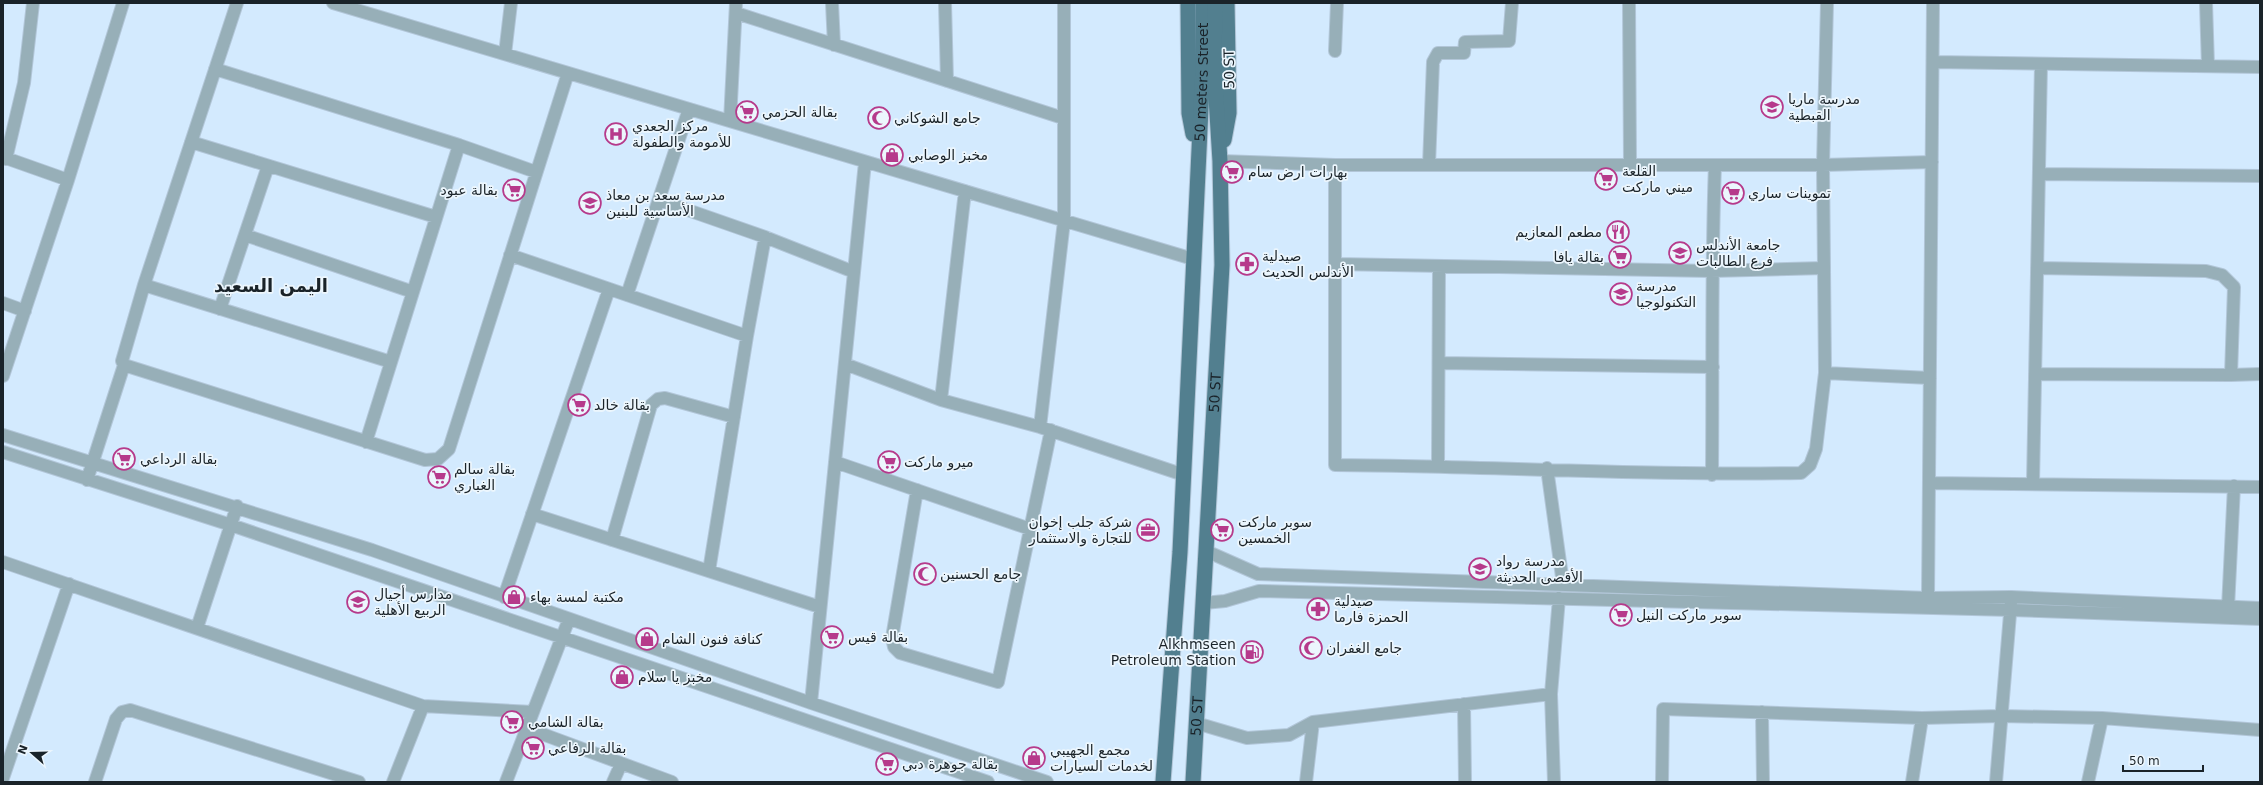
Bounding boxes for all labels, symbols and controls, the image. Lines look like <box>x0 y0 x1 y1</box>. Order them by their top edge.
street label: 50 meters Street <box>1191 22 1211 142</box>
street label: 50 ST <box>1221 49 1237 89</box>
place label: مدرسة ماريا القبطية <box>1788 91 1860 123</box>
school or university icon: مدرسة ماريا القبطية <box>1759 94 1785 120</box>
supermarket icon: بقالة الحزمي <box>734 99 760 125</box>
place label: بقالة الحزمي <box>762 104 838 121</box>
mosque icon: جامع الشوكاني <box>866 105 892 131</box>
place label: جامع الشوكاني <box>894 110 981 127</box>
place label: مركز الجعدي للأمومة والطفولة <box>632 118 731 151</box>
hospital icon: مركز الجعدي للأمومة والطفولة <box>603 121 629 147</box>
shop icon: مخبز الوصابي <box>879 142 905 168</box>
place label: مخبز الوصابي <box>908 147 988 164</box>
supermarket icon: بهارات ارض سام <box>1219 159 1245 185</box>
place label: القلعة ميني ماركت <box>1622 163 1693 196</box>
place label: بهارات ارض سام <box>1248 164 1348 181</box>
supermarket icon: القلعة ميني ماركت <box>1593 166 1619 192</box>
supermarket icon: بقالة عبود <box>501 177 527 203</box>
supermarket icon: تموينات ساري <box>1720 180 1746 206</box>
place label: بقالة عبود <box>440 182 498 199</box>
place label: تموينات ساري <box>1748 185 1831 202</box>
place label: مدرسة سعد بن معاذ الأساسية للبنين <box>606 187 725 220</box>
school or university icon: مدرسة سعد بن معاذ الأساسية للبنين <box>577 190 603 216</box>
restaurant icon: مطعم المعازيم <box>1605 219 1631 245</box>
place label: مطعم المعازيم <box>1515 224 1602 241</box>
place label: جامعة الأندلس فرع الطالبات <box>1696 236 1780 270</box>
school or university icon: جامعة الأندلس فرع الطالبات <box>1667 240 1693 266</box>
supermarket icon: بقالة يافا <box>1607 244 1633 270</box>
place label: صيدلية الأندلس الحديث <box>1262 248 1354 281</box>
place label: بقالة يافا <box>1553 249 1604 265</box>
pharmacy icon: صيدلية الأندلس الحديث <box>1234 251 1260 277</box>
district label: اليمن السعيد <box>214 275 328 297</box>
place label: مدرسة التكنولوجيا <box>1636 278 1696 311</box>
school or university icon: مدرسة التكنولوجيا <box>1608 281 1634 307</box>
street label: 50 ST <box>1206 372 1224 413</box>
supermarket icon: بقالة خالد <box>566 392 592 418</box>
place label: بقالة خالد <box>594 397 650 413</box>
supermarket icon: بقالة الرداعي <box>111 446 137 472</box>
supermarket icon: ميرو ماركت <box>876 449 902 475</box>
place label: بقالة الرداعي <box>140 451 218 468</box>
place label: ميرو ماركت <box>904 454 974 471</box>
place label: بقالة سالم الغباري <box>454 461 515 494</box>
supermarket icon: بقالة سالم الغباري <box>426 464 452 490</box>
place label: شركة جلب إخوان للتجارة والاستثمار <box>1028 514 1132 547</box>
place label: سوبر ماركت الخمسين <box>1238 514 1312 547</box>
office icon: شركة جلب إخوان للتجارة والاستثمار <box>1135 517 1161 543</box>
supermarket icon: سوبر ماركت الخمسين <box>1209 517 1235 543</box>
place label: مدرسة رواد الأقصى الحديثة <box>1496 553 1583 585</box>
school or university icon: مدرسة رواد الأقصى الحديثة <box>1467 556 1493 582</box>
mosque icon: جامع الحسنين <box>912 561 938 587</box>
place label: جامع الحسنين <box>940 566 1021 583</box>
shop icon: مكتبة لمسة بهاء <box>501 584 527 610</box>
place label: مدارس أجيال الربيع الأهلية <box>374 585 452 619</box>
school or university icon: مدارس أجيال الربيع الأهلية <box>345 589 371 615</box>
place label: مكتبة لمسة بهاء <box>530 589 624 606</box>
place label: صيدلية الحمزة فارما <box>1334 593 1408 626</box>
pharmacy icon: صيدلية الحمزة فارما <box>1305 596 1331 622</box>
supermarket icon: سوبر ماركت النيل <box>1608 602 1634 628</box>
place label: سوبر ماركت النيل <box>1636 607 1742 624</box>
supermarket icon: بقالة قيس <box>819 624 845 650</box>
shop icon: كنافة فنون الشام <box>634 626 660 652</box>
place label: بقالة قيس <box>848 629 908 646</box>
place label: كنافة فنون الشام <box>662 631 763 648</box>
mosque icon: جامع الغفران <box>1298 635 1324 661</box>
place label: Alkhmseen Petroleum Station <box>1111 636 1236 668</box>
fuel station icon: Alkhmseen Petroleum Station <box>1239 639 1265 665</box>
place label: جامع الغفران <box>1326 640 1402 657</box>
shop icon: مخبز يا سلام <box>609 664 635 690</box>
place label: مخبز يا سلام <box>638 669 712 686</box>
street label: 50 ST <box>1188 695 1206 736</box>
supermarket icon: بقالة الشامي <box>499 709 525 735</box>
place label: بقالة الشامي <box>528 714 604 731</box>
north arrow <box>12 733 52 773</box>
supermarket icon: بقالة الرفاعي <box>520 735 546 761</box>
place label: بقالة الرفاعي <box>548 740 626 757</box>
place label: مجمع الجهيبي لخدمات السيارات <box>1050 742 1153 775</box>
text: N <box>15 743 31 756</box>
shop icon: مجمع الجهيبي لخدمات السيارات <box>1021 745 1047 771</box>
scale bar <box>2123 747 2203 773</box>
supermarket icon: بقالة جوهرة دبي <box>874 751 900 777</box>
text: 50 m <box>2129 754 2160 768</box>
place label: بقالة جوهرة دبي <box>902 756 998 773</box>

